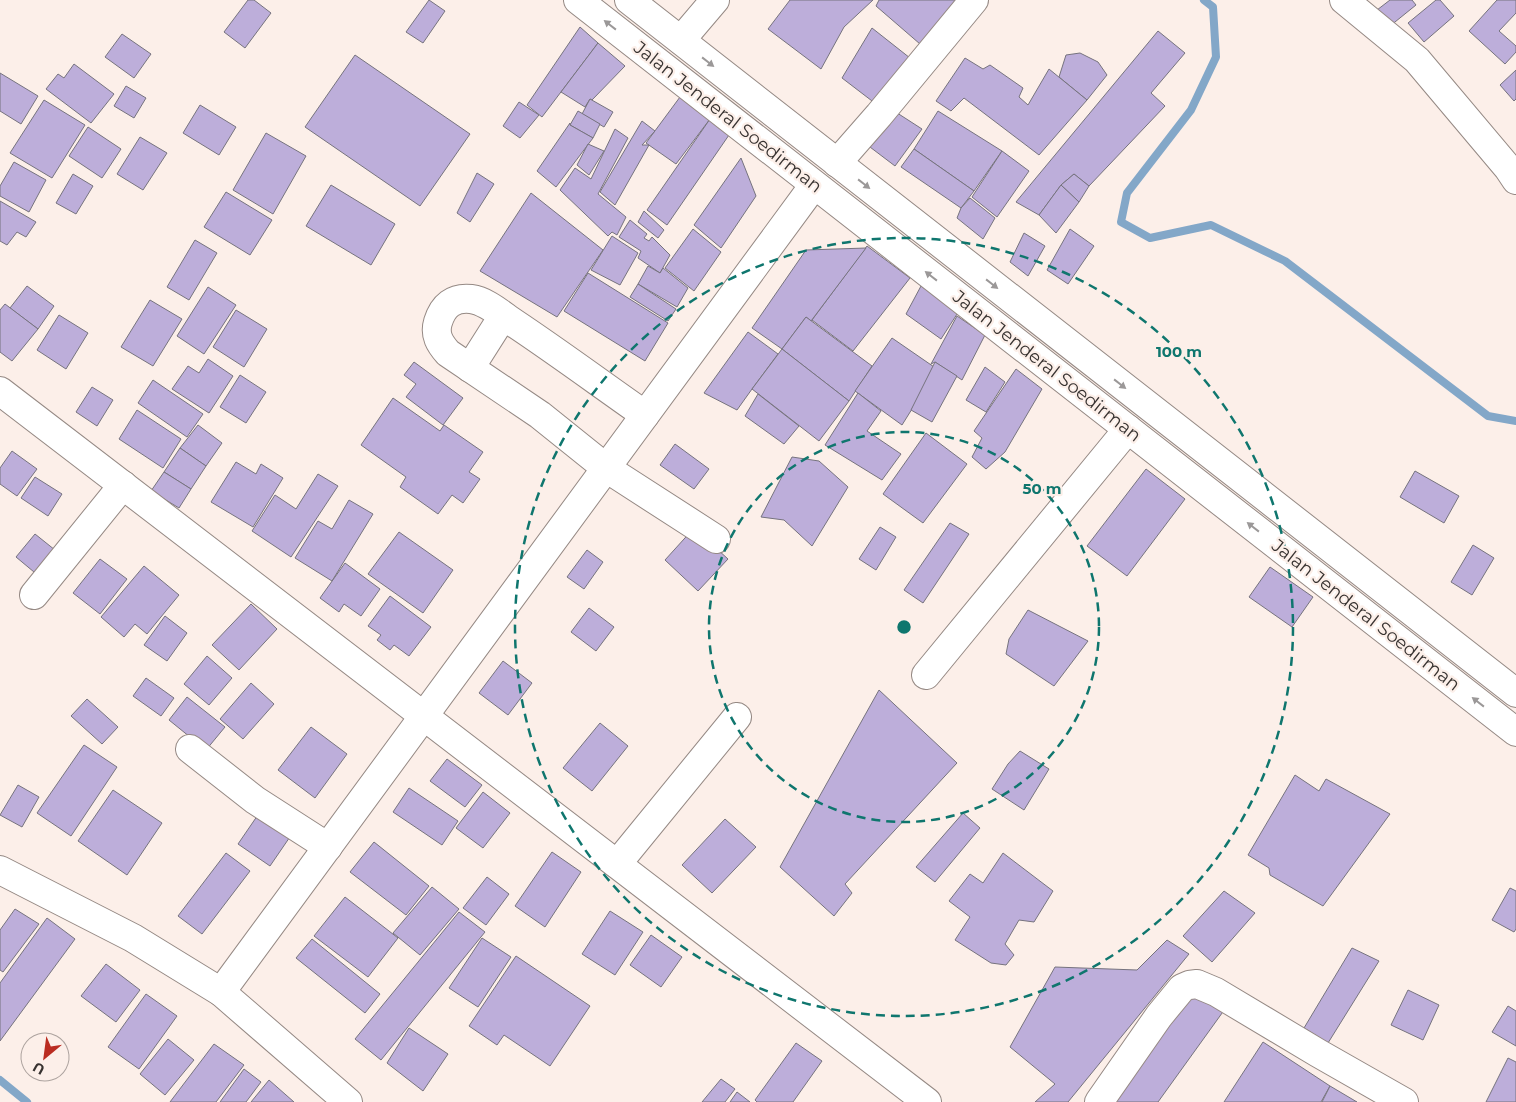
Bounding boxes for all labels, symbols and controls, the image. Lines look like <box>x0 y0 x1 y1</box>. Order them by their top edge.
one-way arrow <box>604 20 617 31</box>
street label: Jalan Jenderal Soedirman <box>629 36 827 197</box>
one-way arrow <box>702 57 715 68</box>
one-way arrow <box>857 178 870 189</box>
one-way arrow <box>925 271 938 281</box>
one-way arrow <box>985 278 998 289</box>
street label: Jalan Jenderal Soedirman <box>948 285 1146 446</box>
text: 100 m <box>1156 342 1202 361</box>
one-way arrow <box>1113 378 1126 389</box>
text: 50 m <box>1022 479 1062 498</box>
one-way arrow <box>1247 521 1260 532</box>
street label: Jalan Jenderal Soedirman <box>1267 534 1465 695</box>
centre of rings <box>895 618 913 636</box>
one-way arrow <box>1471 696 1484 707</box>
north arrow <box>20 1032 70 1082</box>
text: U <box>30 1058 48 1079</box>

